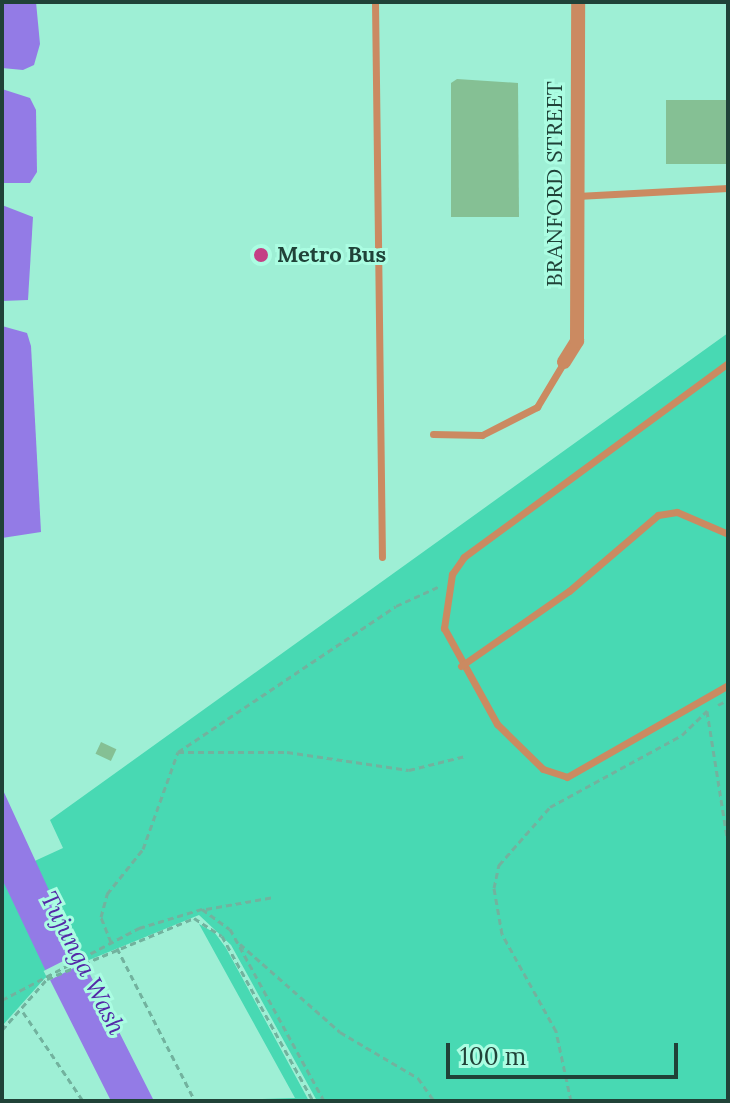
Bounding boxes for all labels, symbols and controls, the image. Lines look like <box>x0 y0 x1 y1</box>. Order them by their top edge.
street label: BRANFORD STREET <box>542 81 568 287</box>
place label: Metro Bus <box>277 242 386 268</box>
marker: Metro Bus <box>252 246 270 264</box>
water label: Tujunga Wash <box>35 887 131 1039</box>
scale bar <box>450 1027 682 1077</box>
text: 100 m <box>460 1041 526 1072</box>

